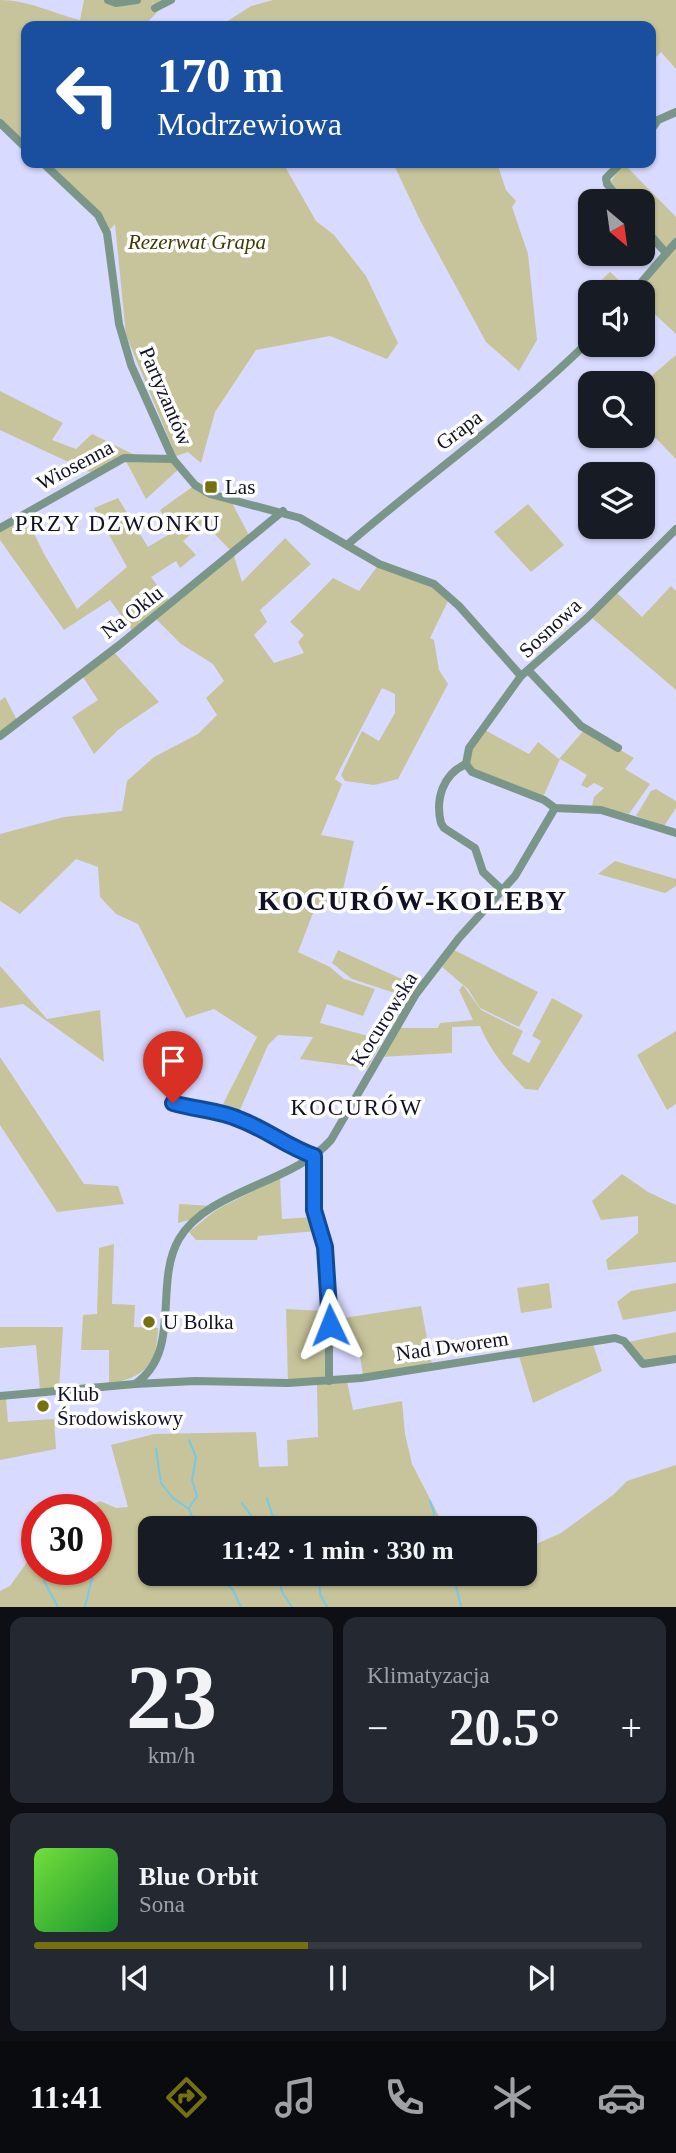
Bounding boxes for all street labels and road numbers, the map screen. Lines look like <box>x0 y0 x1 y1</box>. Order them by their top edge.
street label: Partyzantów <box>134 343 198 450</box>
street label: Grapa <box>431 405 487 455</box>
street label: Wiosenna <box>33 435 118 495</box>
street label: Na Oklu <box>96 580 168 644</box>
street label: Sosnowa <box>514 593 586 663</box>
street label: Kocurowska <box>346 967 423 1070</box>
street label: Nad Dworem <box>394 1326 510 1366</box>

